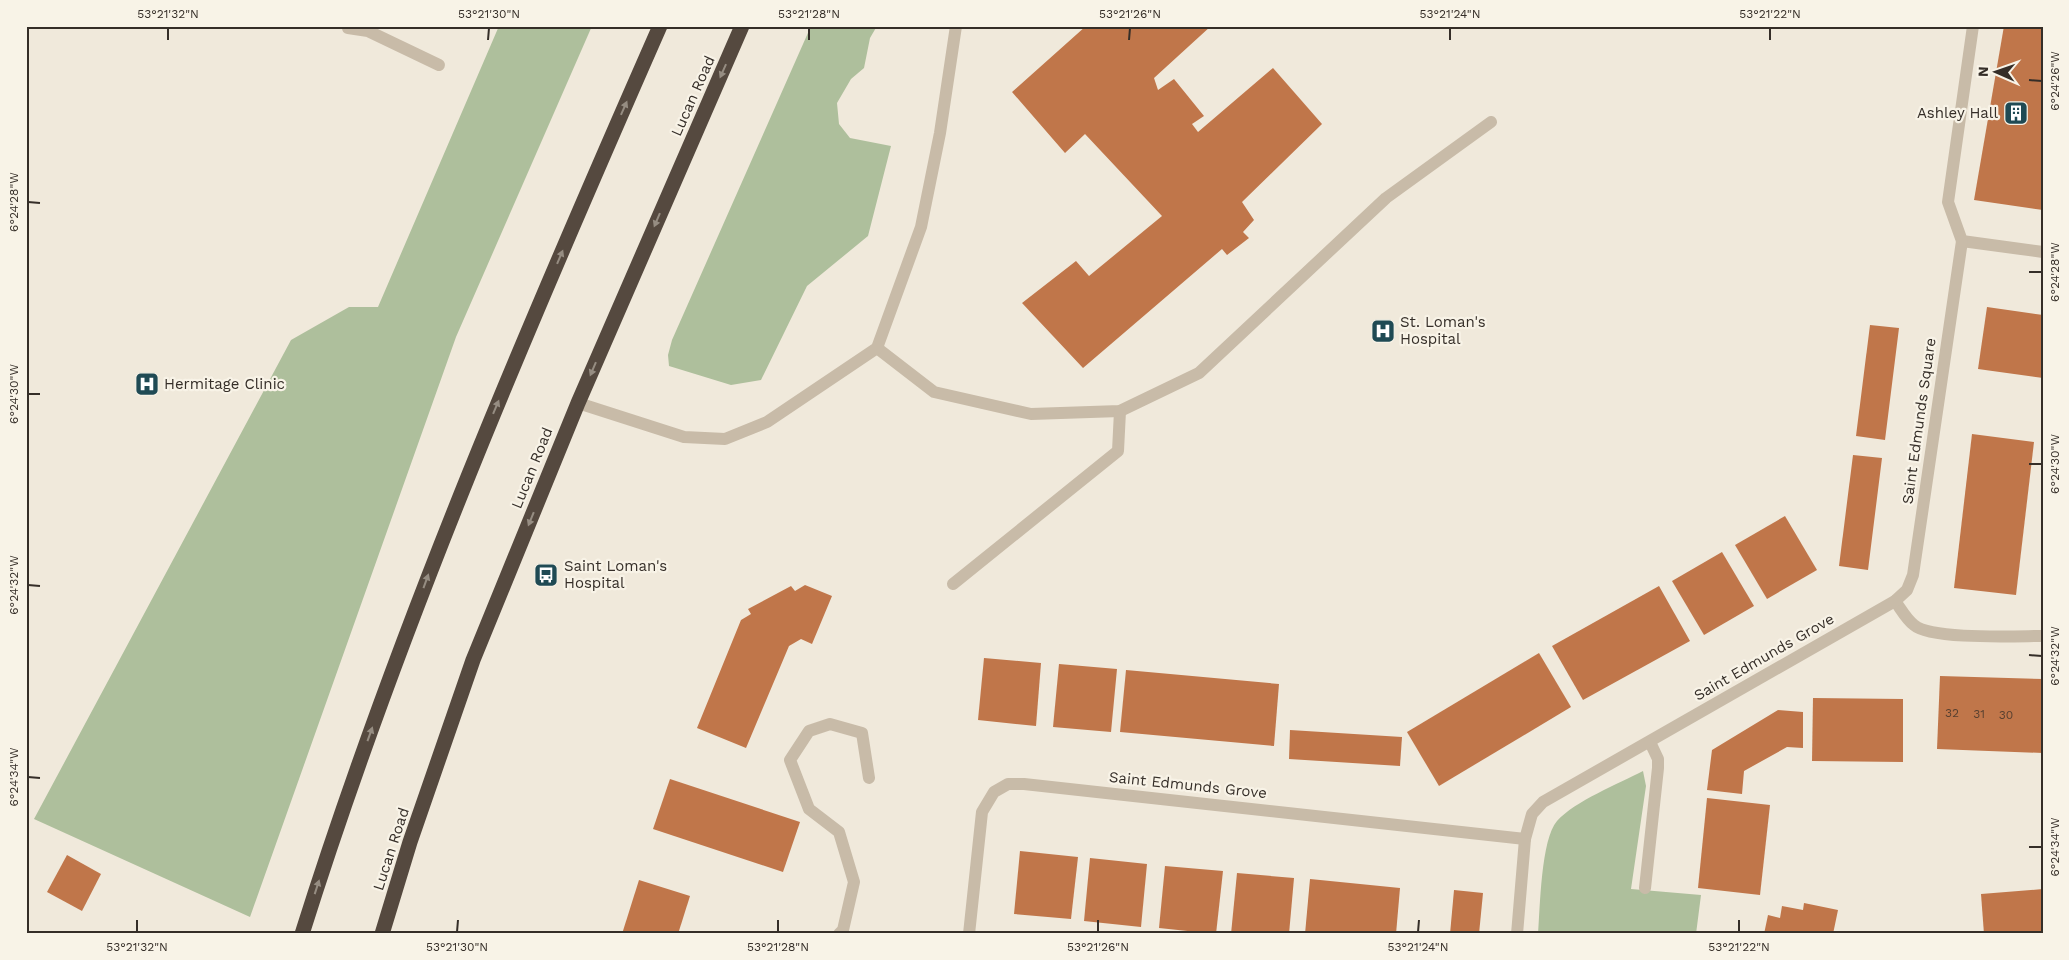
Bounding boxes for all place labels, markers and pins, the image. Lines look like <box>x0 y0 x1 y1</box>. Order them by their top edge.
building icon: Ashley Hall <box>2003 100 2029 126</box>
place label: Ashley Hall <box>1917 104 1998 122</box>
place label: St. Loman's Hospital <box>1400 313 1486 348</box>
hospital icon: St. Loman's Hospital <box>1370 318 1396 344</box>
hospital icon: Hermitage Clinic <box>134 371 160 397</box>
place label: Hermitage Clinic <box>164 375 285 393</box>
place label: Saint Loman's Hospital <box>564 557 667 592</box>
bus stop icon: Saint Loman's Hospital <box>533 562 559 588</box>

